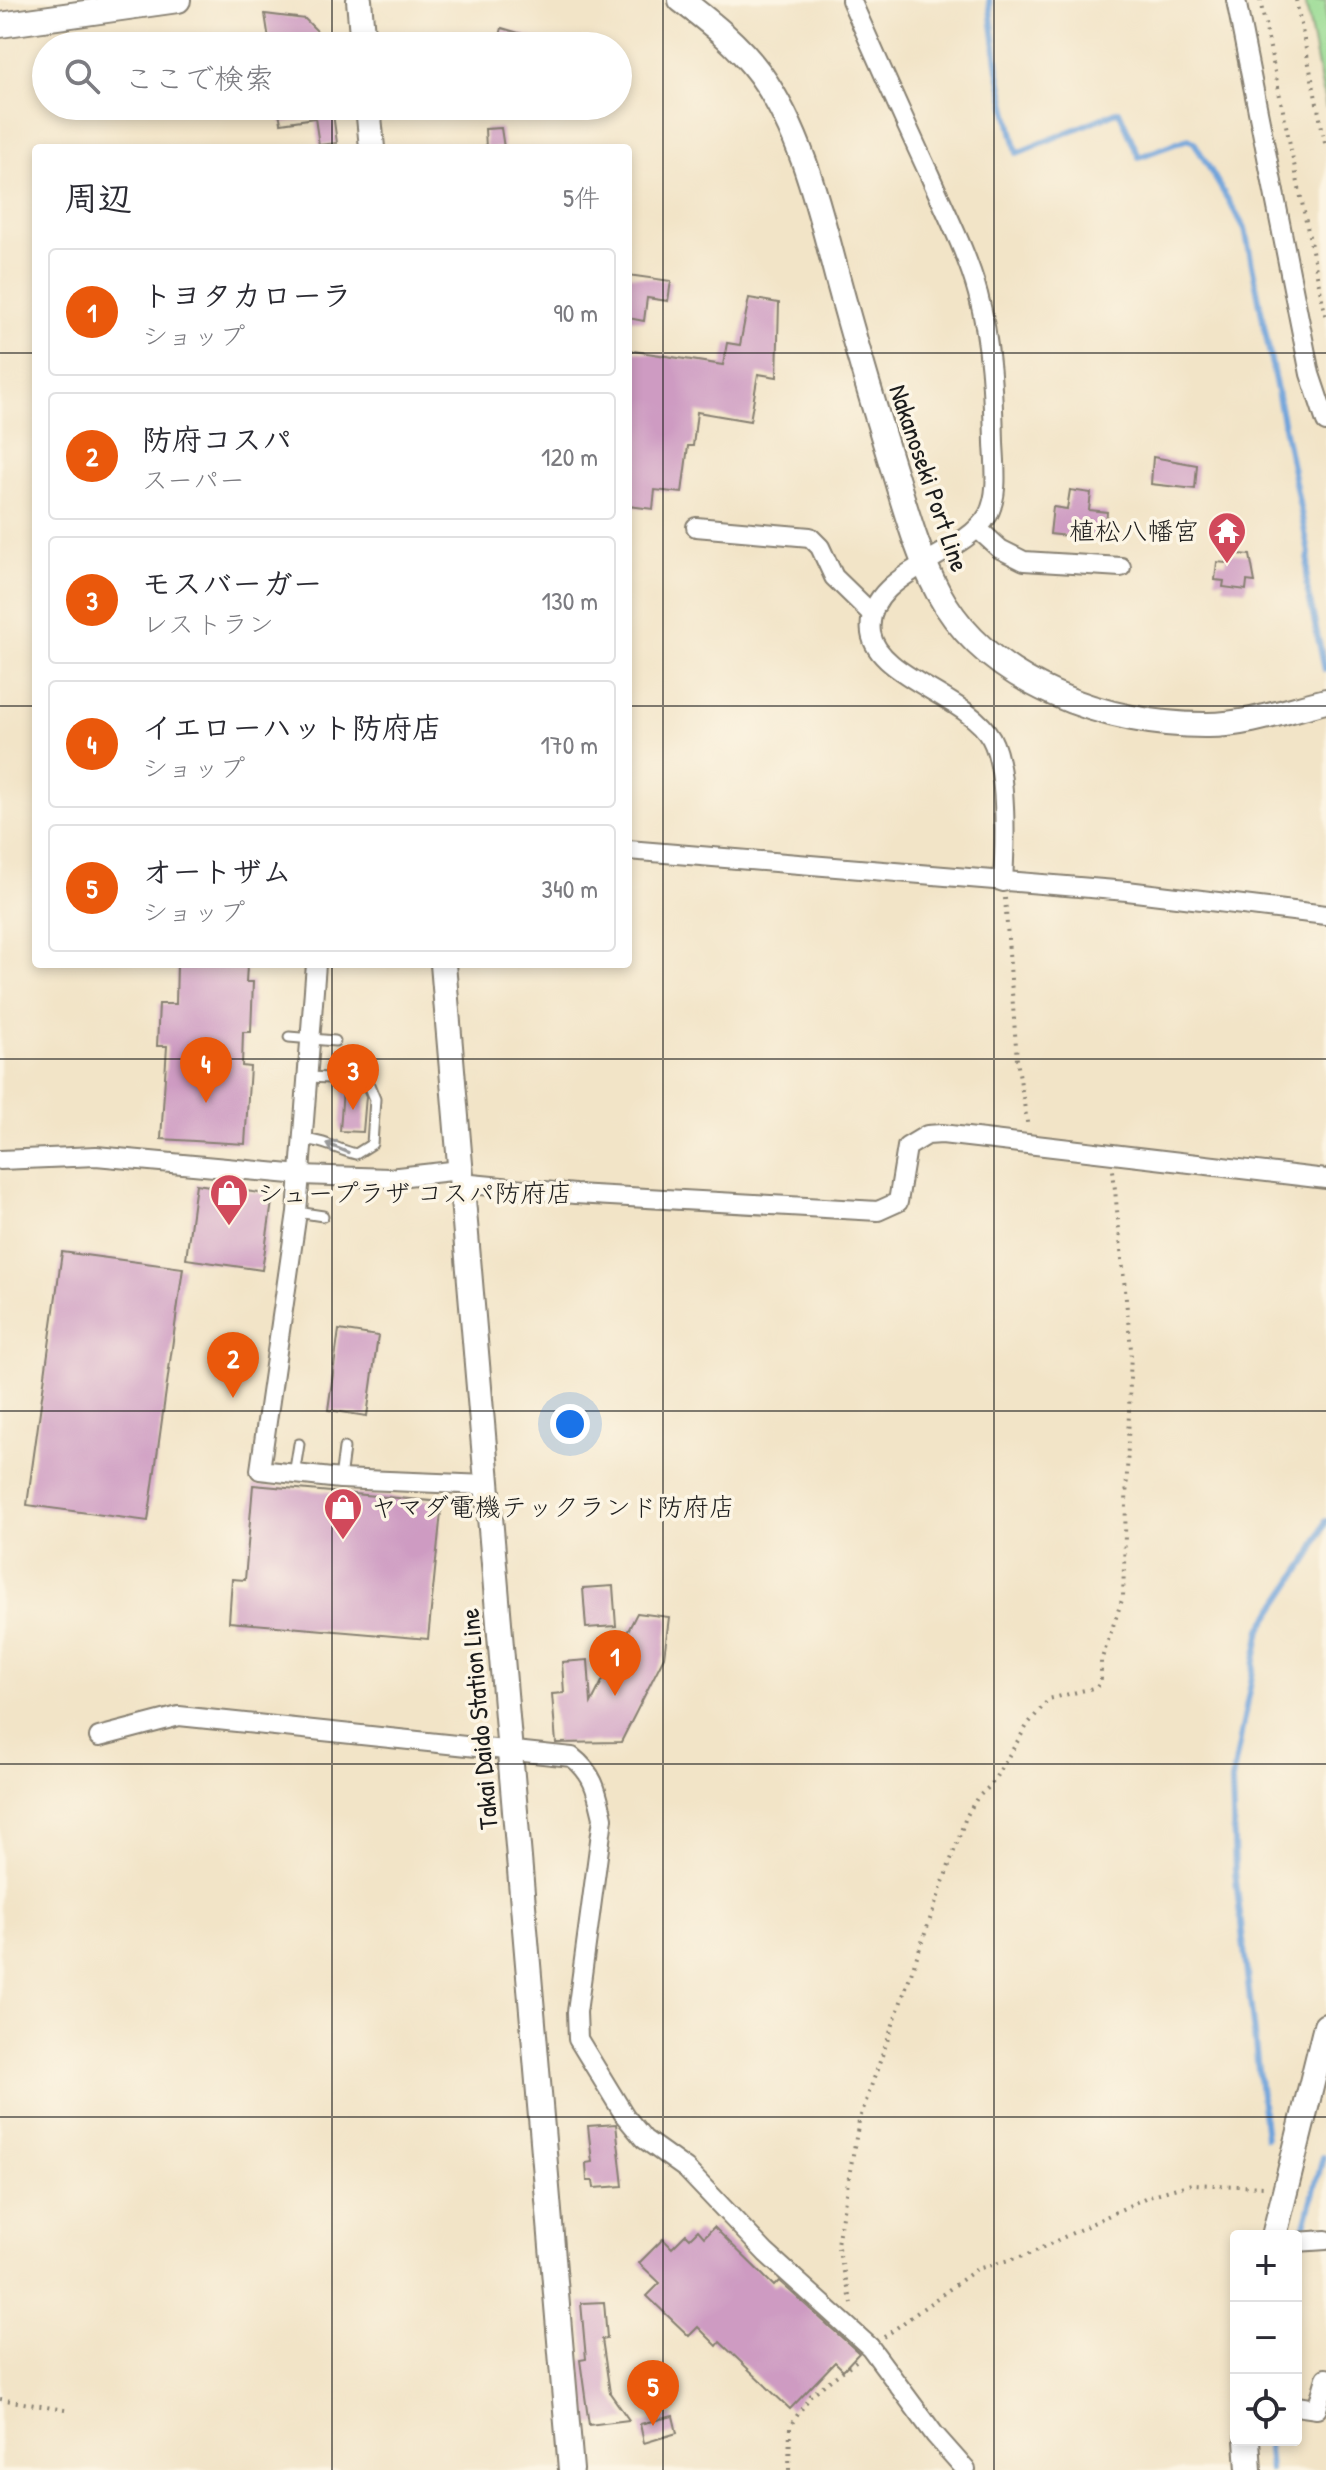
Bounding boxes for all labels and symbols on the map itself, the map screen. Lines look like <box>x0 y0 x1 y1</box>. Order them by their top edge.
street label: Nakanoseki Port Line <box>881 380 978 576</box>
temple icon: 植松八幡宮 <box>1206 510 1248 565</box>
place label: 植松八幡宮 <box>1069 513 1199 548</box>
pin: 4 <box>180 1037 232 1103</box>
pin: 3 <box>327 1044 379 1110</box>
one-way arrow <box>326 1139 350 1154</box>
shop icon: シュープラザ コスパ防府店 <box>208 1172 250 1227</box>
place label: シュープラザ コスパ防府店 <box>257 1175 572 1210</box>
pin: 2 <box>207 1332 259 1398</box>
your location <box>550 1404 590 1444</box>
shop icon: ヤマダ電機テックランド防府店 <box>322 1486 364 1541</box>
place label: ヤマダ電機テックランド防府店 <box>371 1489 735 1524</box>
street label: Takai Daido Station Line <box>451 1607 506 1831</box>
pin: 1 <box>589 1630 641 1696</box>
pin: 5 <box>627 2360 679 2426</box>

